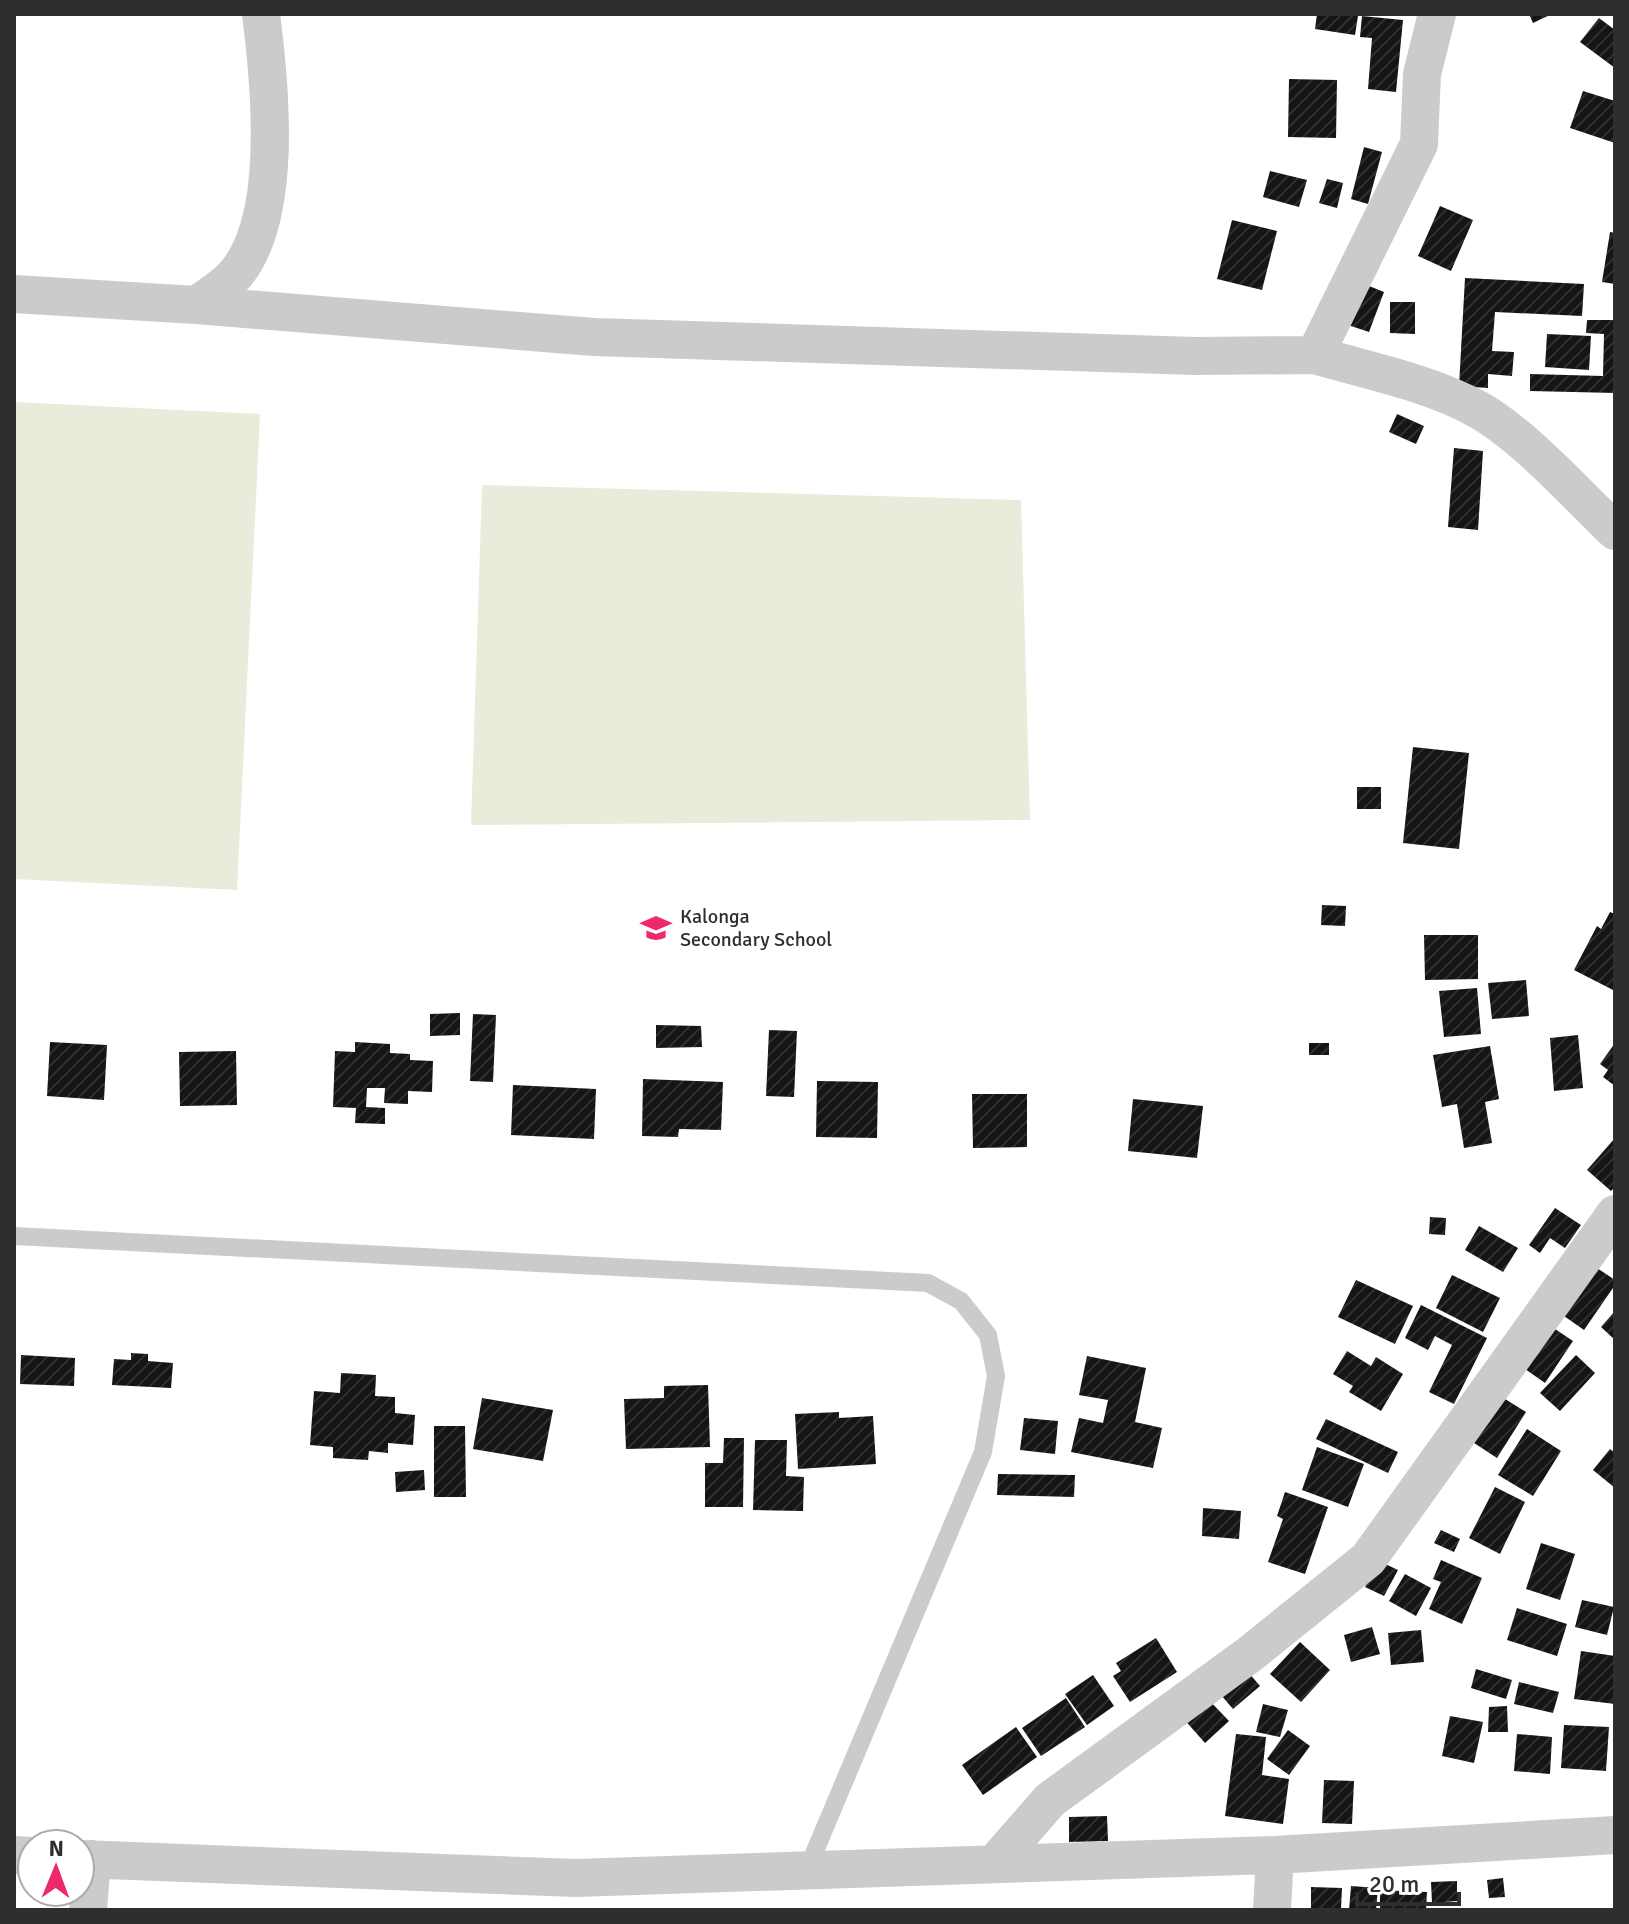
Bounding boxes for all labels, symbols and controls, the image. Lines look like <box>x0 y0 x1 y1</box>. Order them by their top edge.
place label: Kalonga Secondary School <box>680 904 832 952</box>
school or university icon: Kalonga Secondary School <box>639 911 673 945</box>
north arrow <box>16 1828 96 1908</box>
text: N <box>48 1835 64 1862</box>
scale bar <box>1357 1856 1459 1906</box>
text: 20 m <box>1369 1869 1419 1899</box>

